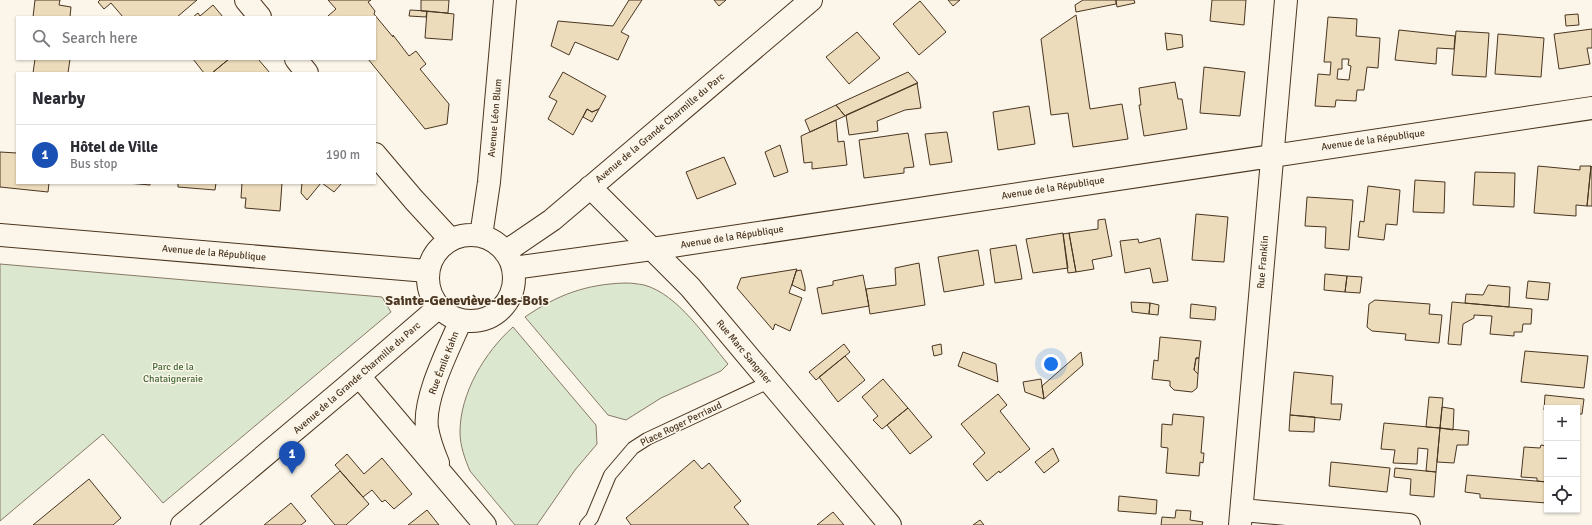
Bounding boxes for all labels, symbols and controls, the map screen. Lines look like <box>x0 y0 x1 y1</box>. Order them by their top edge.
search box <box>16 16 376 60</box>
icon: search <box>30 27 52 49</box>
text: Search here <box>62 29 138 47</box>
street label: Avenue de la Grande Charmille du Parc <box>593 70 727 186</box>
street label: Avenue Léon Blum <box>486 78 504 158</box>
text: Nearby <box>32 88 85 109</box>
street label: Avenue de la République <box>1320 127 1426 153</box>
text: Hôtel de Ville <box>70 138 158 156</box>
text: 1 <box>41 147 49 163</box>
text: 190 m <box>326 147 360 163</box>
text: Bus stop <box>70 156 117 172</box>
street label: Avenue de la République <box>1000 174 1106 202</box>
street label: Avenue de la République <box>679 223 785 251</box>
street label: Rue Franklin <box>1255 235 1271 289</box>
street label: Avenue de la République <box>161 242 267 264</box>
district label: Sainte-Geneviève-des-Bois <box>385 292 549 309</box>
street label: Rue Marc Sangnier <box>714 317 775 387</box>
street label: Avenue de la Grande Charmille du Parc <box>291 319 423 437</box>
street label: Rue Émile Kahn <box>426 329 462 396</box>
your location <box>1041 354 1061 374</box>
park label: Parc de la Chataigneraie <box>143 361 203 385</box>
street label: Place Roger Perriaud <box>638 399 724 449</box>
map controls <box>1544 405 1580 513</box>
button: + <box>1544 405 1580 441</box>
pin: 1 <box>279 441 305 474</box>
button: − <box>1544 441 1580 477</box>
button: locate <box>1544 477 1580 513</box>

